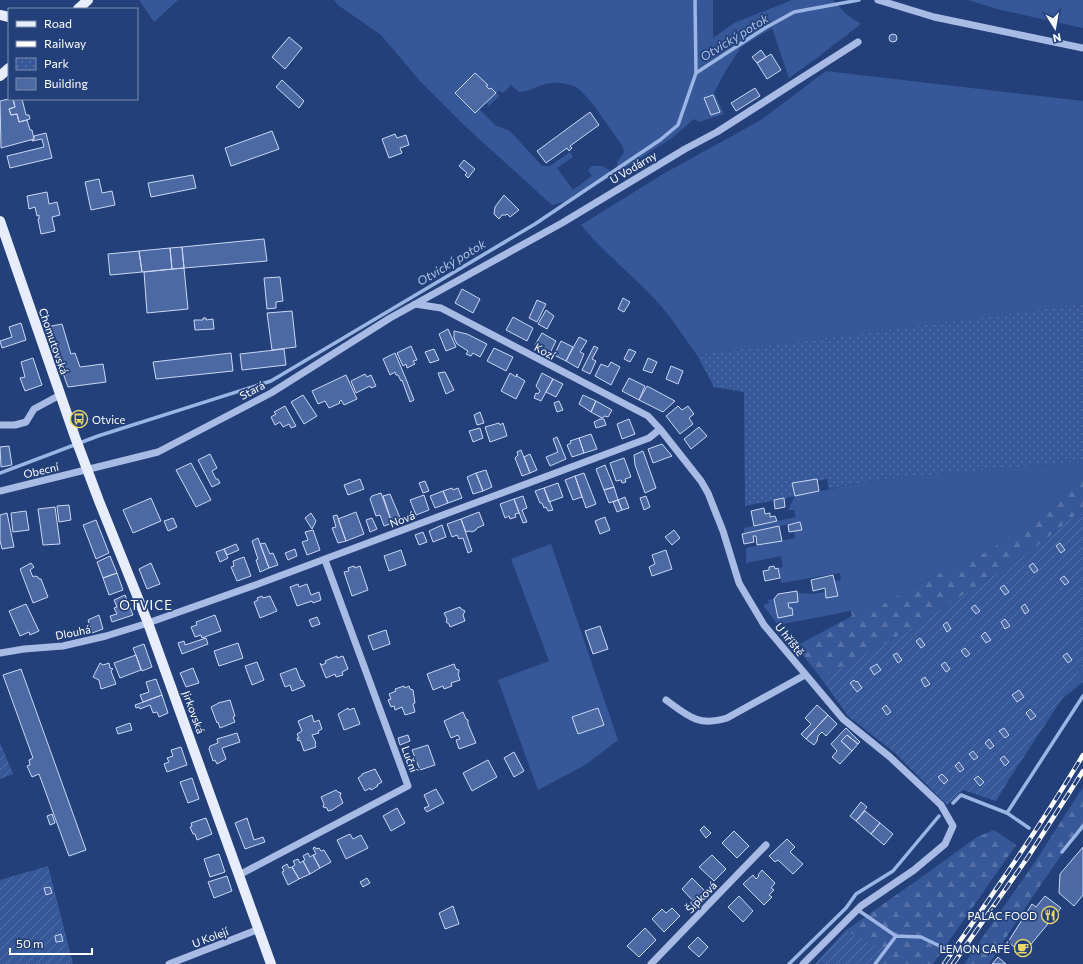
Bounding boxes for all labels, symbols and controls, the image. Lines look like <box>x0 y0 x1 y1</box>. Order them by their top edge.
legend <box>8 8 138 100</box>
north arrow <box>1035 8 1075 48</box>
water label: Otvický potok <box>697 10 771 63</box>
text: Road <box>44 16 72 30</box>
text: N <box>1052 31 1062 45</box>
text: Railway <box>44 36 86 50</box>
text: Park <box>44 56 70 70</box>
text: Building <box>44 76 88 90</box>
street label: U Vodárny <box>607 148 659 186</box>
water label: Otvický potok <box>414 236 488 288</box>
street label: Chomutovská <box>37 306 71 376</box>
street label: Kozí <box>532 340 559 362</box>
street label: Stará <box>237 378 267 402</box>
bus stop icon: Otvice <box>69 409 89 429</box>
place label: Otvice <box>92 413 125 426</box>
street label: Obecní <box>22 459 61 480</box>
street label: Nová <box>388 508 416 530</box>
district label: OTVICE <box>119 597 173 613</box>
street label: U hřiště <box>773 620 807 658</box>
street label: Dlouhá <box>54 622 92 642</box>
street label: Jirkovská <box>179 689 208 736</box>
street label: Luční <box>399 744 421 775</box>
street label: Šípková <box>682 878 719 916</box>
restaurant icon: PALÁC FOOD <box>1040 905 1060 925</box>
place label: PALÁC FOOD <box>968 908 1037 922</box>
street label: U Kolejí <box>190 924 231 950</box>
scale bar <box>10 930 92 956</box>
text: 50 m <box>16 936 44 950</box>
cafe icon: LEMON CAFÉ <box>1013 938 1033 958</box>
place label: LEMON CAFÉ <box>939 941 1010 955</box>

